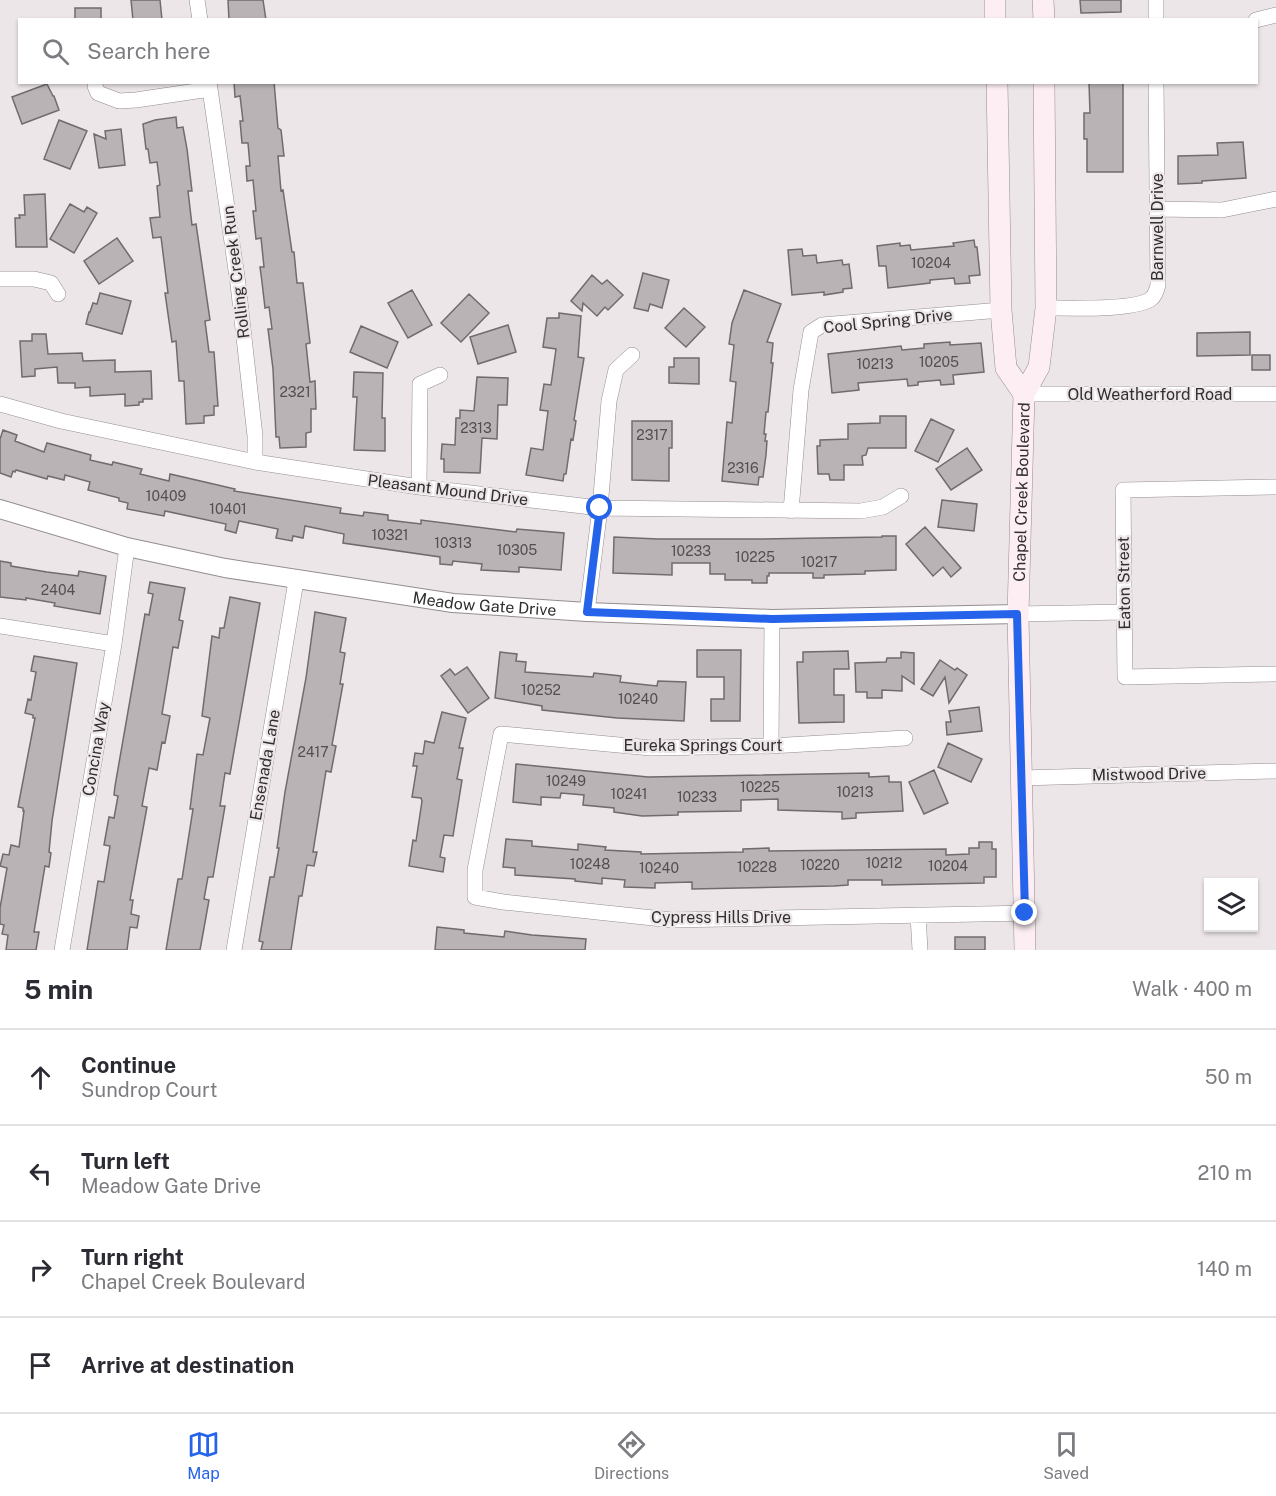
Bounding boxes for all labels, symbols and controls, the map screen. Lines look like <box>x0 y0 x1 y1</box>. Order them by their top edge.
search box <box>18 18 1258 84</box>
icon: search <box>39 35 72 68</box>
text: Search here <box>87 38 211 64</box>
street label: Barnwell Drive <box>1148 173 1167 281</box>
street label: Rolling Creek Run <box>218 205 254 339</box>
house number: 10204 <box>911 255 951 271</box>
street label: Cool Spring Drive <box>822 305 954 337</box>
house number: 10205 <box>919 354 959 370</box>
house number: 10213 <box>856 356 894 372</box>
house number: 2321 <box>279 384 311 400</box>
street label: Old Weatherford Road <box>1068 385 1232 404</box>
street label: Chapel Creek Boulevard <box>1009 402 1033 582</box>
house number: 2313 <box>460 420 492 436</box>
house number: 2317 <box>636 427 668 443</box>
house number: 2316 <box>727 460 759 476</box>
street label: Pleasant Mound Drive <box>367 471 529 509</box>
house number: 10409 <box>146 488 186 504</box>
route start <box>586 494 612 520</box>
house number: 10401 <box>209 501 247 517</box>
house number: 10321 <box>371 527 409 543</box>
house number: 10313 <box>434 535 472 551</box>
street label: Eaton Street <box>1114 536 1134 630</box>
house number: 10305 <box>497 542 537 558</box>
house number: 10233 <box>671 543 711 559</box>
house number: 10225 <box>735 549 775 565</box>
house number: 10217 <box>801 554 837 570</box>
house number: 2404 <box>41 582 75 598</box>
street label: Meadow Gate Drive <box>411 587 557 619</box>
house number: 10252 <box>521 682 561 698</box>
house number: 10240 <box>618 691 658 707</box>
street label: Concina Way <box>78 700 114 798</box>
street label: Ensenada Lane <box>246 708 284 822</box>
street label: Eureka Springs Court <box>624 736 782 755</box>
house number: 2417 <box>297 744 329 760</box>
street label: Mistwood Drive <box>1092 764 1206 784</box>
house number: 10249 <box>546 773 586 789</box>
house number: 10225 <box>740 779 780 795</box>
house number: 10213 <box>836 784 874 800</box>
house number: 10241 <box>610 786 648 802</box>
house number: 10233 <box>677 789 717 805</box>
house number: 10212 <box>866 855 902 871</box>
house number: 10248 <box>570 856 610 872</box>
house number: 10220 <box>800 857 840 873</box>
house number: 10204 <box>928 858 968 874</box>
house number: 10228 <box>737 859 777 875</box>
house number: 10240 <box>639 860 679 876</box>
map controls <box>1204 878 1258 932</box>
button: layers <box>1204 878 1258 932</box>
route end <box>1011 899 1037 925</box>
street label: Cypress Hills Drive <box>651 908 791 927</box>
text: 5 min <box>24 974 93 1005</box>
text: Walk · 400 m <box>1132 977 1252 1001</box>
text: Continue <box>81 1052 176 1078</box>
icon: ahead <box>24 1061 57 1094</box>
text: 50 m <box>1205 1065 1252 1089</box>
text: Sundrop Court <box>81 1078 217 1102</box>
text: Turn left <box>81 1148 170 1174</box>
icon: left <box>24 1157 57 1190</box>
text: 210 m <box>1198 1161 1252 1185</box>
text: Meadow Gate Drive <box>81 1174 261 1198</box>
text: Turn right <box>81 1244 184 1270</box>
icon: right <box>24 1253 57 1286</box>
text: 140 m <box>1197 1257 1252 1281</box>
text: Chapel Creek Boulevard <box>81 1270 305 1294</box>
icon: arrive <box>24 1349 57 1382</box>
text: Arrive at destination <box>81 1352 294 1378</box>
tab: Map <box>187 1428 220 1483</box>
tab: Directions <box>594 1428 669 1483</box>
tab: Saved <box>1043 1428 1089 1483</box>

